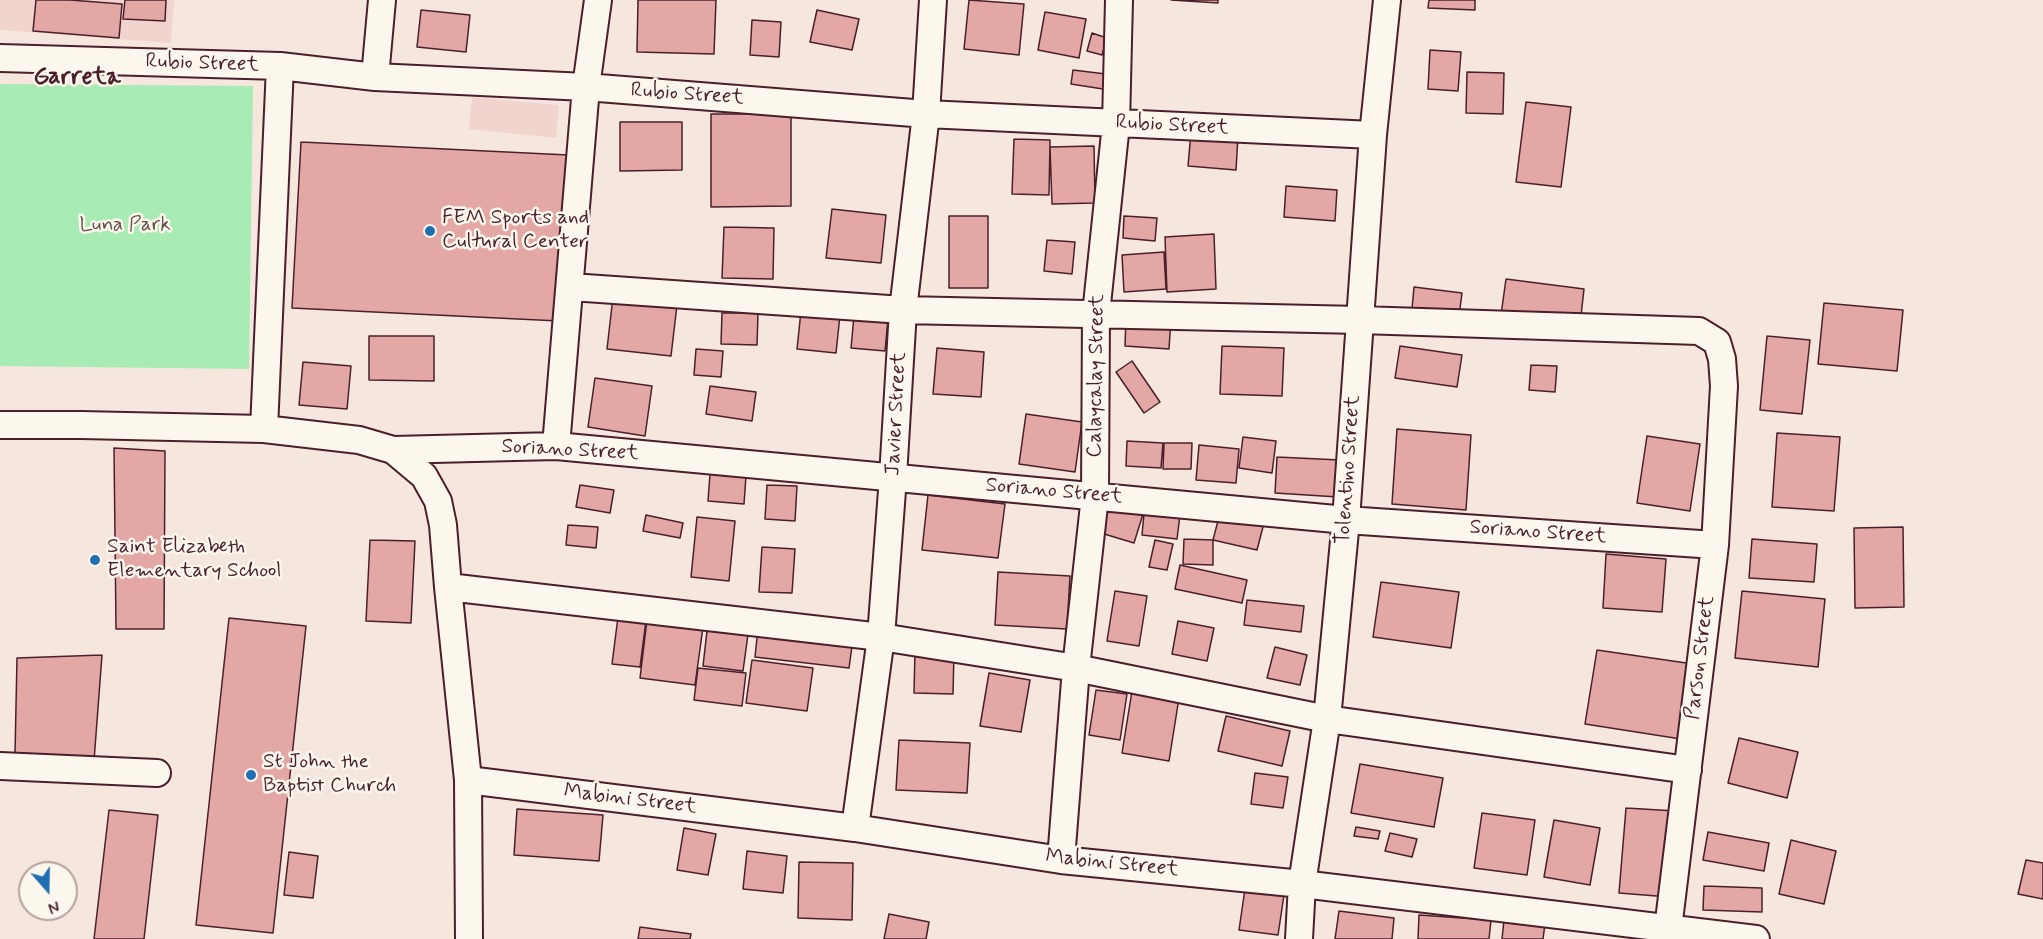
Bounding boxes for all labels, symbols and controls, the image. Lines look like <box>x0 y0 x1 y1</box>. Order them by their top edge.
street label: Rubio Street <box>145 49 259 79</box>
district label: Garreta <box>33 64 121 92</box>
street label: Rubio Street <box>630 78 744 112</box>
street label: Rubio Street <box>1115 110 1229 142</box>
place label: FEM Sports and Cultural Center <box>442 206 589 256</box>
park label: Luna Park <box>79 213 171 239</box>
marker: FEM Sports and Cultural Center <box>423 224 437 238</box>
street label: Calaycalay Street <box>1083 294 1111 458</box>
street label: Javier Street <box>881 352 913 476</box>
street label: Tolentino Street <box>1331 395 1367 545</box>
street label: Soriano Street <box>501 435 639 467</box>
street label: Soriano Street <box>985 473 1123 511</box>
street label: Soriano Street <box>1469 516 1607 550</box>
place label: Saint Elizabeth Elementary School <box>107 535 282 585</box>
marker: Saint Elizabeth Elementary School <box>88 553 102 567</box>
street label: Parson Street <box>1681 595 1721 721</box>
place label: St John the Baptist Church <box>263 750 396 800</box>
marker: St John the Baptist Church <box>244 768 258 782</box>
street label: Mabini Street <box>562 779 698 821</box>
street label: Mabini Street <box>1044 844 1180 884</box>
north arrow <box>18 861 78 921</box>
text: N <box>45 895 62 918</box>

